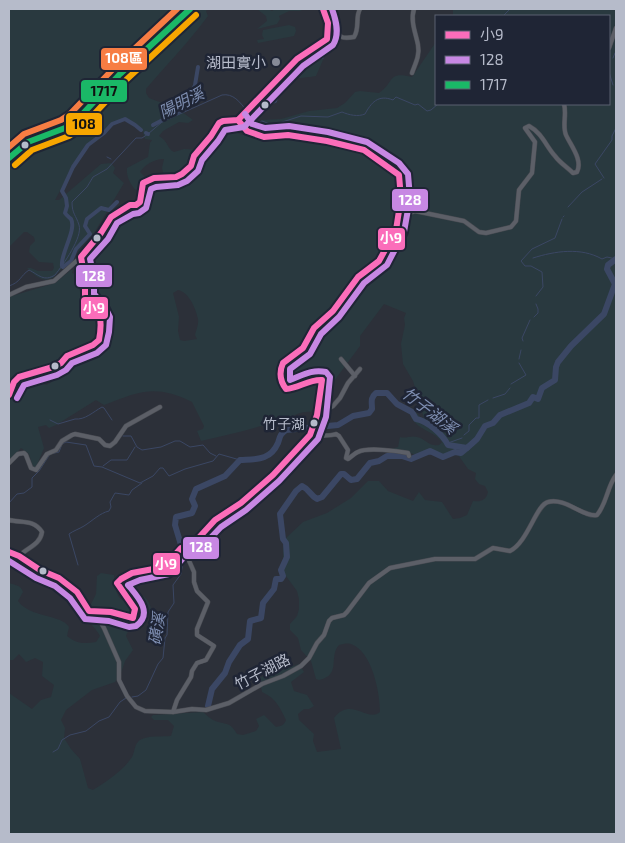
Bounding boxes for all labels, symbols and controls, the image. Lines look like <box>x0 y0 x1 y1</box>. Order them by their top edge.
legend <box>435 15 610 105</box>
text: 小9 <box>480 25 504 43</box>
line badge: 108區 <box>100 47 148 71</box>
text: 108區 <box>105 49 143 66</box>
text: 128 <box>480 50 504 68</box>
place label: 湖田實小 <box>206 53 266 71</box>
marker: 湖田實小 <box>270 56 282 68</box>
text: 1717 <box>480 75 508 93</box>
line badge: 1717 <box>80 79 128 103</box>
text: 1717 <box>91 82 118 99</box>
water label: 陽明溪 <box>155 82 208 121</box>
unlabelled marker <box>260 100 270 110</box>
line badge: 108 <box>65 112 103 136</box>
text: 108 <box>72 115 96 132</box>
unlabelled marker <box>20 140 30 150</box>
line badge: 128 <box>391 188 429 212</box>
text: 128 <box>399 191 421 208</box>
line badge: 小9 <box>377 227 406 251</box>
text: 小9 <box>380 229 402 246</box>
unlabelled marker <box>92 233 102 243</box>
line badge: 128 <box>75 264 113 288</box>
text: 128 <box>83 267 105 284</box>
line badge: 小9 <box>80 296 109 320</box>
text: 小9 <box>83 299 105 316</box>
unlabelled marker <box>50 361 60 371</box>
water label: 竹子湖溪 <box>399 383 463 438</box>
place label: 竹子湖 <box>263 415 305 432</box>
marker: 竹子湖 <box>309 418 319 428</box>
line badge: 128 <box>182 536 220 560</box>
text: 128 <box>190 538 212 555</box>
line badge: 小9 <box>152 552 181 576</box>
text: 小9 <box>155 555 177 572</box>
unlabelled marker <box>38 566 48 576</box>
water label: 磺溪 <box>144 610 168 646</box>
street label: 竹子湖路 <box>231 649 293 693</box>

